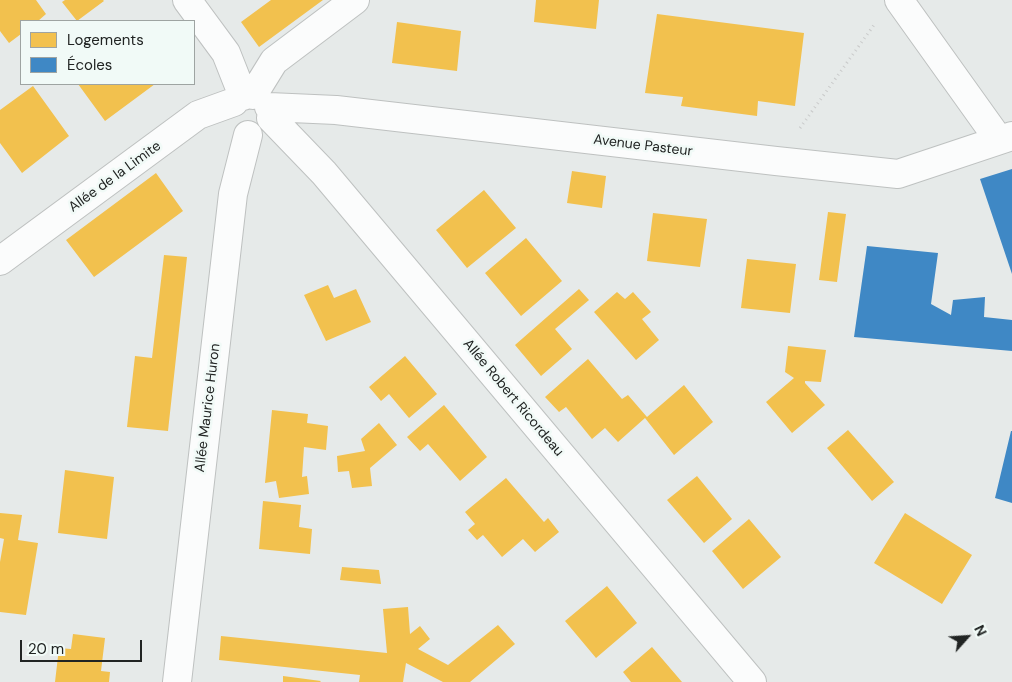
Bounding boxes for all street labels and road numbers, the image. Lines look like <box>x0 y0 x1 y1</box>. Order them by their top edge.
street label: Avenue Pasteur <box>592 132 694 160</box>
street label: Allée de la Limite <box>66 138 164 216</box>
street label: Allée Robert Ricordeau <box>459 336 567 460</box>
street label: Allée Maurice Huron <box>192 343 224 473</box>

